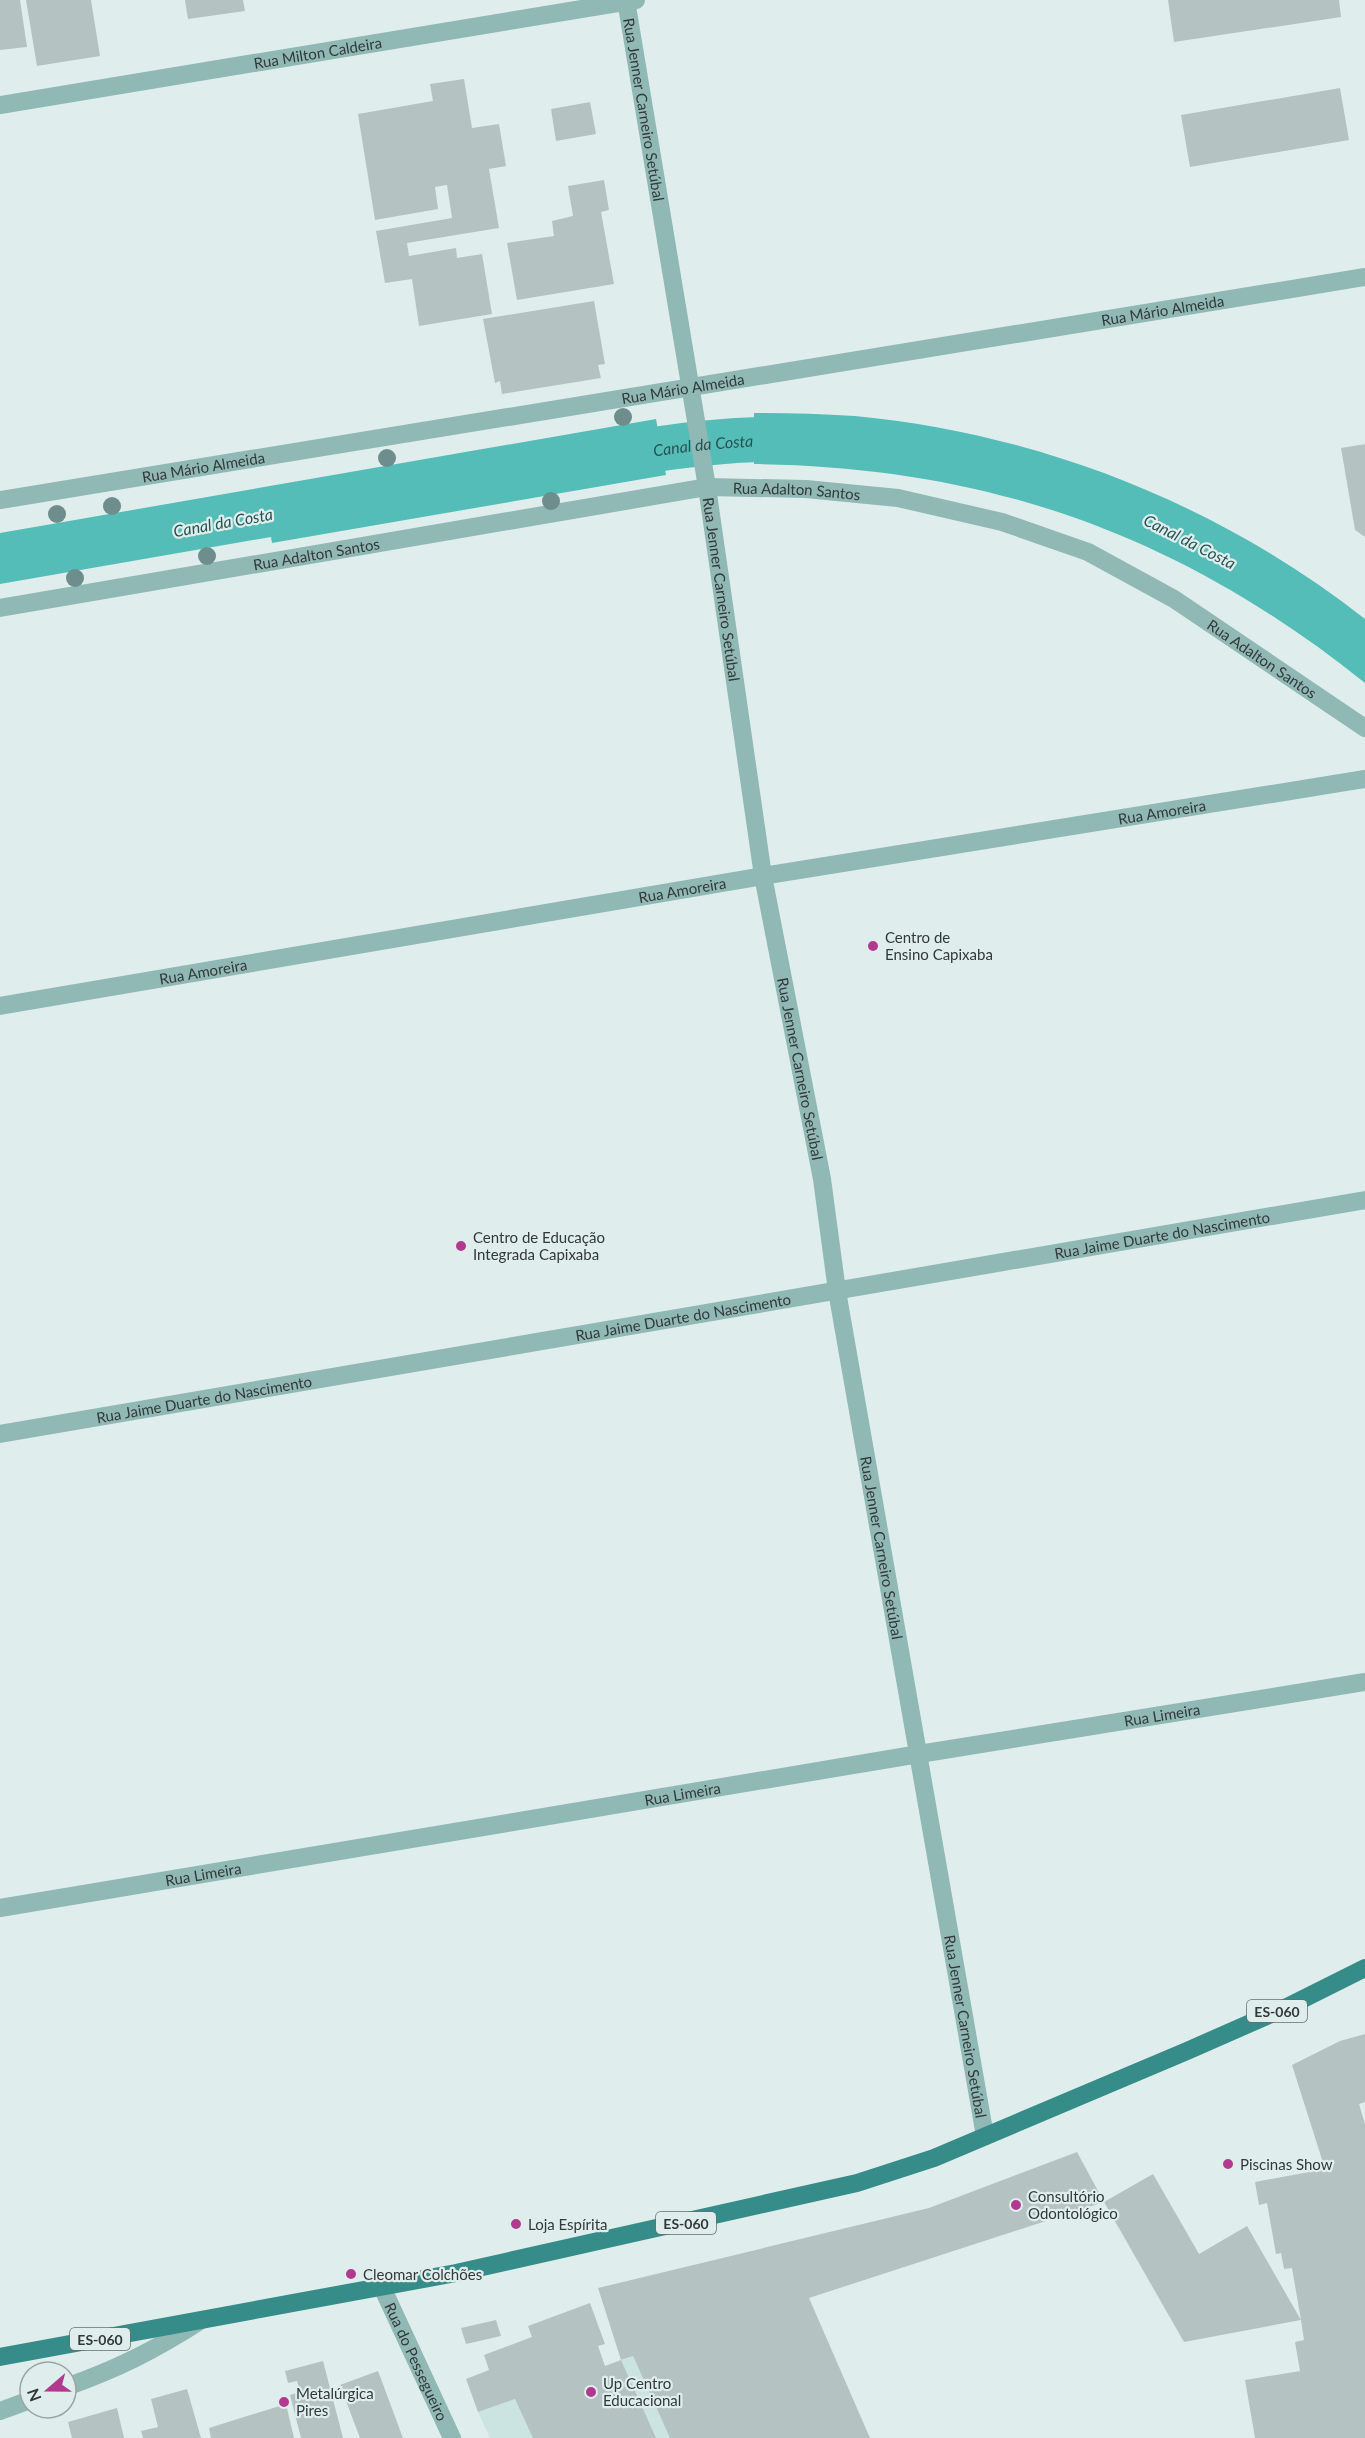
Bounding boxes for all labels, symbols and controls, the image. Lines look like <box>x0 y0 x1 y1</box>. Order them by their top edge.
street label: Rua Jenner Carneiro Setúbal <box>620 16 668 202</box>
street label: Rua Milton Caldeira <box>252 33 383 72</box>
street label: Rua Mário Almeida <box>1100 291 1225 329</box>
street label: Rua Mário Almeida <box>620 370 746 407</box>
water label: Canal da Costa <box>652 430 754 459</box>
street label: Rua Mário Almeida <box>141 448 266 486</box>
street label: Rua Adalton Santos <box>733 479 861 503</box>
street label: Rua Jenner Carneiro Setúbal <box>700 496 744 682</box>
water label: Canal da Costa <box>172 504 274 540</box>
water label: Canal da Costa <box>1141 510 1239 572</box>
street label: Rua Adalton Santos <box>252 534 381 574</box>
street label: Rua Adalton Santos <box>1204 615 1320 702</box>
street label: Rua Amoreira <box>1117 796 1207 828</box>
street label: Rua Amoreira <box>637 873 727 906</box>
place label: Centro de Ensino Capixaba <box>885 928 993 963</box>
marker: Centro de Ensino Capixaba <box>866 939 880 953</box>
street label: Rua Amoreira <box>158 955 248 988</box>
street label: Rua Jenner Carneiro Setúbal <box>774 976 827 1161</box>
street label: Rua Jaime Duarte do Nascimento <box>1053 1207 1271 1262</box>
place label: Centro de Educação Integrada Capixaba <box>473 1228 605 1263</box>
marker: Centro de Educação Integrada Capixaba <box>454 1239 468 1253</box>
street label: Rua Jaime Duarte do Nascimento <box>574 1290 792 1344</box>
street label: Rua Jaime Duarte do Nascimento <box>95 1372 313 1426</box>
street label: Rua Jenner Carneiro Setúbal <box>857 1455 907 1641</box>
street label: Rua Limeira <box>1123 1700 1201 1730</box>
street label: Rua Limeira <box>643 1778 722 1809</box>
street label: Rua Limeira <box>164 1859 243 1889</box>
street label: Rua Jenner Carneiro Setúbal <box>941 1933 991 2119</box>
road number: ES-060 <box>1247 2000 1307 2022</box>
place label: Piscinas Show <box>1240 2155 1333 2173</box>
marker: Piscinas Show <box>1221 2157 1235 2171</box>
place label: Consultório Odontológico <box>1028 2187 1118 2222</box>
marker: Consultório Odontológico <box>1009 2198 1023 2212</box>
road number: ES-060 <box>656 2212 716 2234</box>
place label: Loja Espírita <box>528 2215 608 2233</box>
marker: Loja Espírita <box>509 2217 523 2231</box>
place label: Cleomar Colchões <box>363 2265 482 2283</box>
marker: Cleomar Colchões <box>344 2267 358 2281</box>
street label: Rua do Pessegueiro <box>381 2299 452 2423</box>
road number: ES-060 <box>70 2328 130 2350</box>
north arrow <box>18 2360 78 2420</box>
place label: Up Centro Educacional <box>603 2374 681 2409</box>
place label: Metalúrgica Pires <box>296 2384 374 2419</box>
marker: Up Centro Educacional <box>584 2385 598 2399</box>
text: N <box>22 2386 44 2404</box>
marker: Metalúrgica Pires <box>277 2395 291 2409</box>

